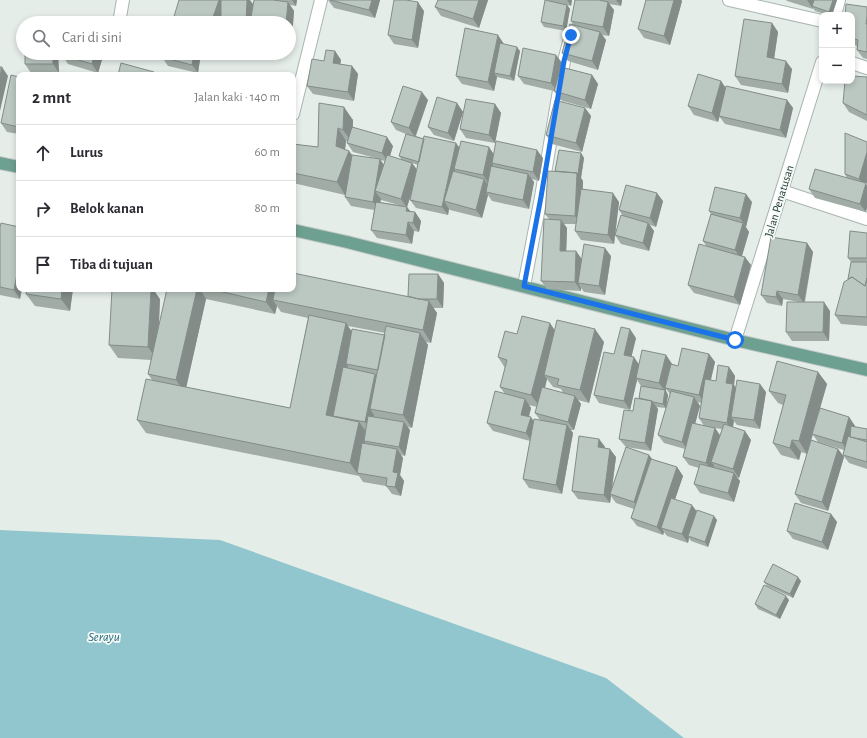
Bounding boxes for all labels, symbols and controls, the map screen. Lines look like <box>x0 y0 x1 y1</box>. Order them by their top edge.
map controls <box>819 12 855 84</box>
button: + <box>819 12 855 48</box>
search box <box>16 16 296 60</box>
route end <box>562 26 580 44</box>
icon: search <box>30 27 52 49</box>
text: Cari di sini <box>62 30 122 45</box>
button: − <box>819 48 855 84</box>
text: 2 mnt <box>32 89 71 106</box>
text: Jalan kaki · 140 m <box>194 91 280 104</box>
icon: ahead <box>32 142 54 164</box>
text: Lurus <box>70 145 103 160</box>
text: 60 m <box>254 146 280 159</box>
street label: Jalan Penatusan <box>762 164 796 238</box>
icon: right <box>32 198 54 220</box>
text: Belok kanan <box>70 201 144 216</box>
text: 80 m <box>254 202 280 215</box>
icon: arrive <box>32 254 54 276</box>
text: Tiba di tujuan <box>70 257 153 272</box>
route start <box>726 331 744 349</box>
water label: Serayu <box>88 631 120 644</box>

